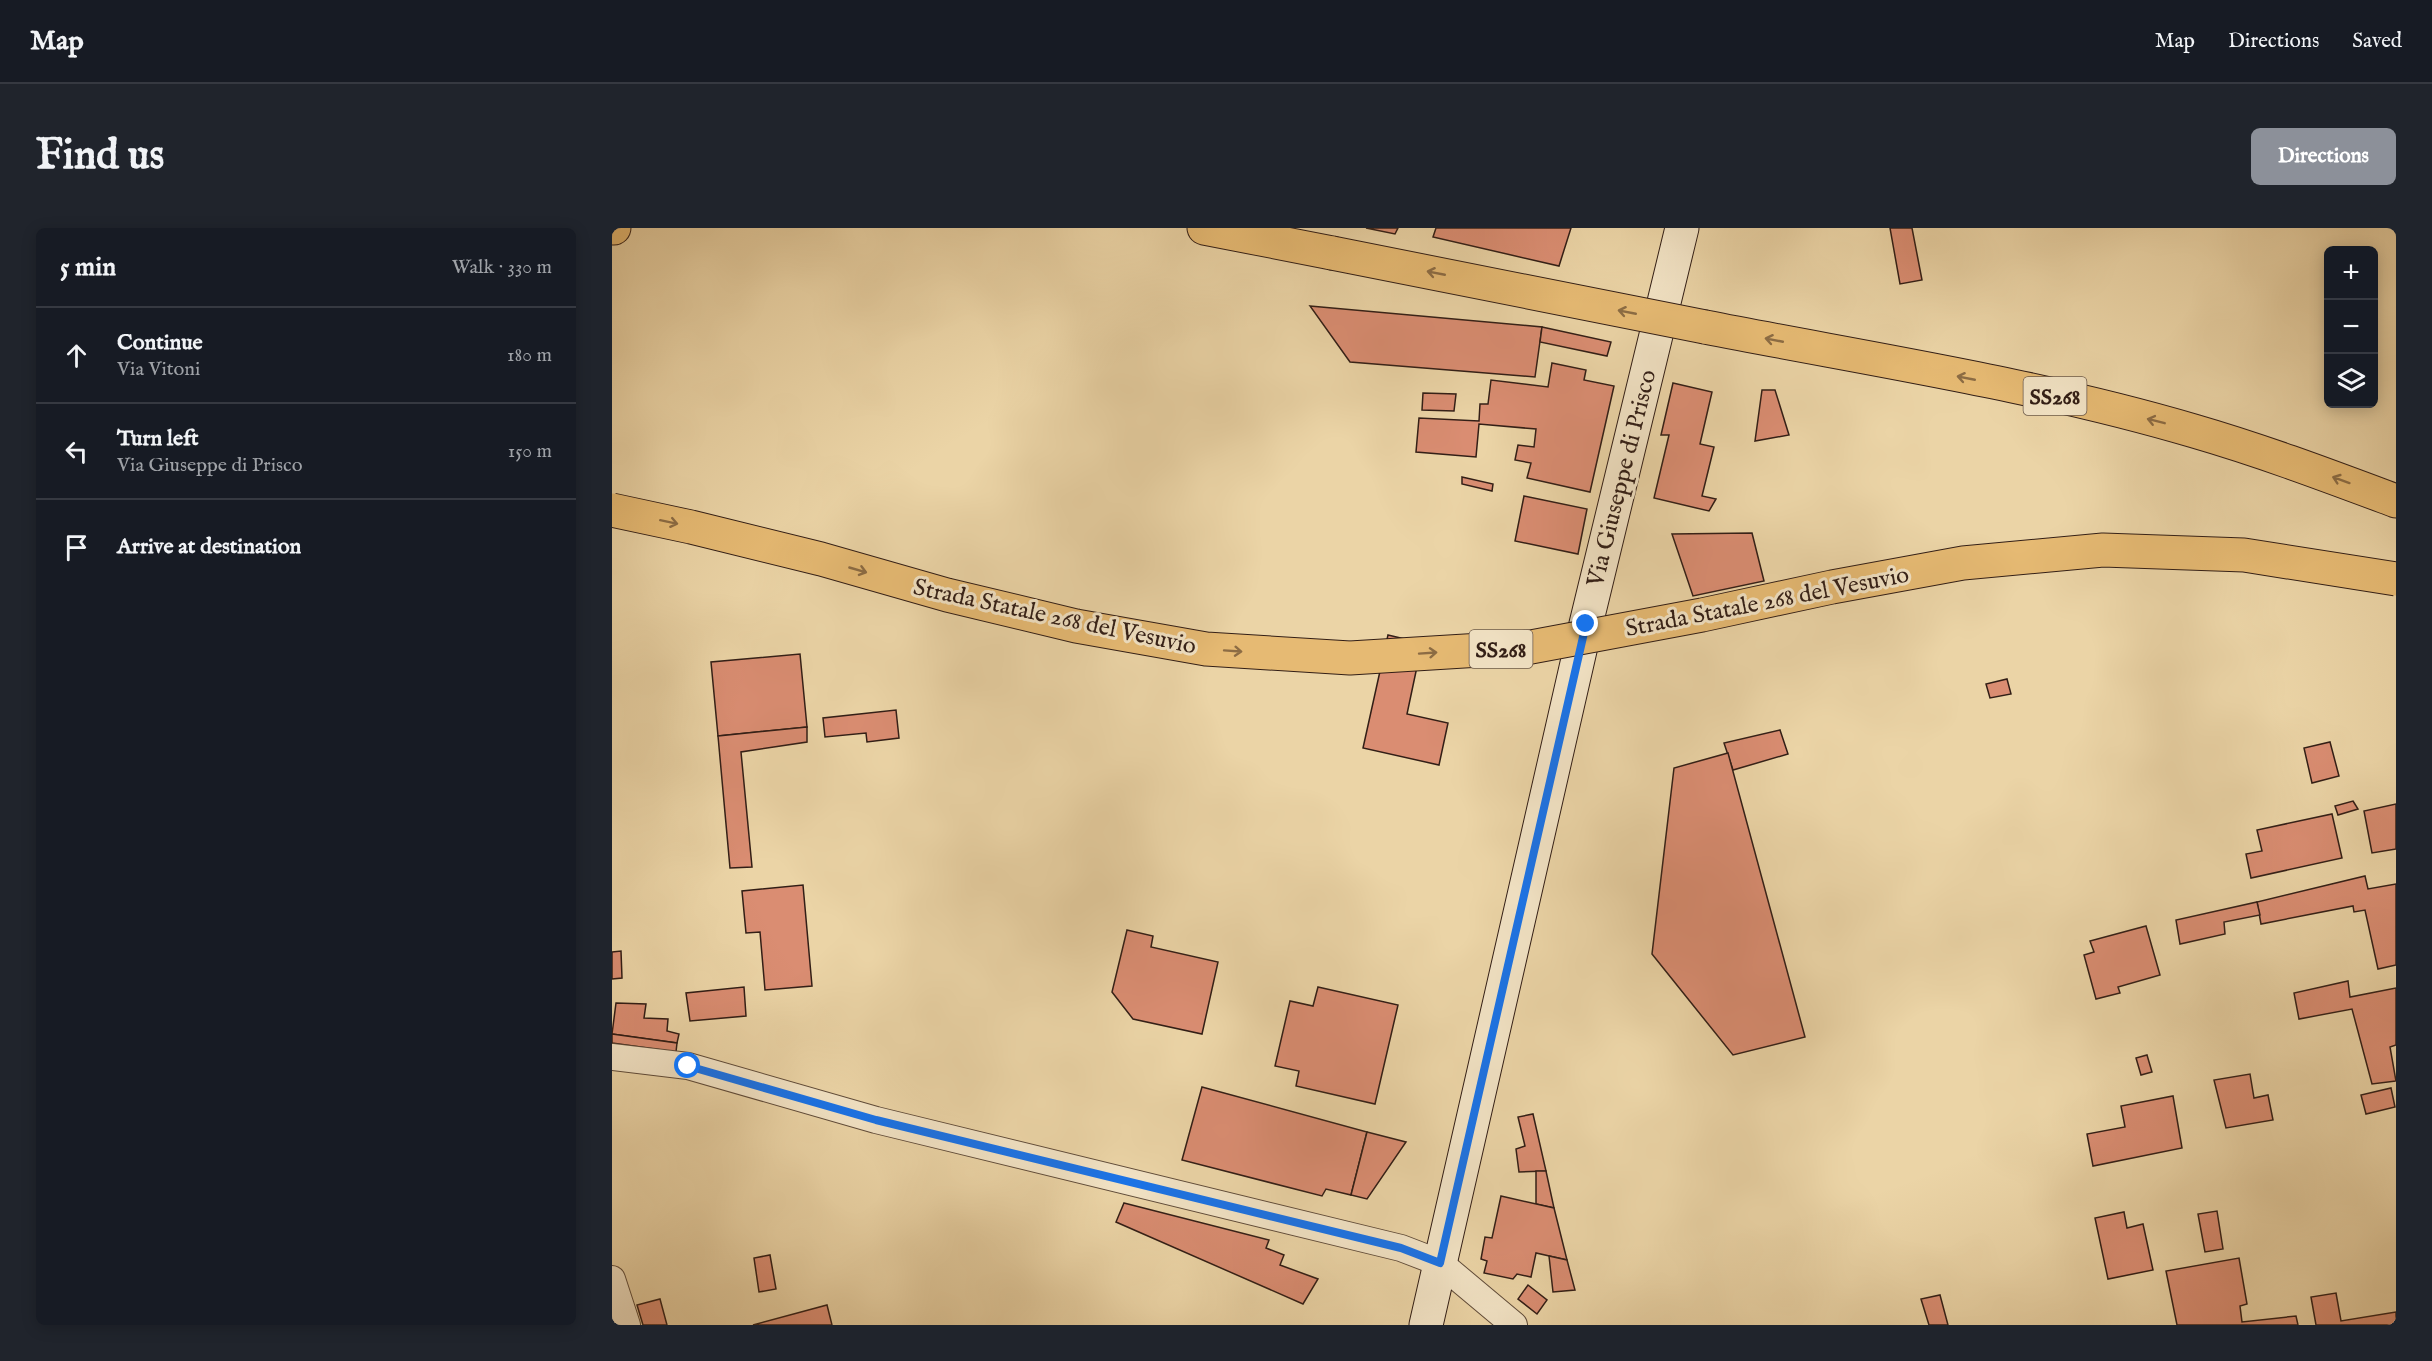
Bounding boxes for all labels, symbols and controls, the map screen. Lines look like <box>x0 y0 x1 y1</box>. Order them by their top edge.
text: Map <box>30 24 84 59</box>
text: Map <box>2155 28 2195 55</box>
text: Directions <box>2228 28 2319 55</box>
text: Saved <box>2352 28 2402 55</box>
button: Directions <box>2251 128 2396 185</box>
text: Find us <box>36 130 164 183</box>
map controls <box>2324 246 2378 408</box>
button: + <box>2324 246 2378 300</box>
text: 5 min <box>60 251 116 284</box>
text: Walk · 330 m <box>452 255 552 280</box>
one-way arrow <box>1427 267 1446 278</box>
button: − <box>2324 300 2378 354</box>
one-way arrow <box>1618 306 1638 317</box>
text: Continue <box>117 329 203 357</box>
one-way arrow <box>1765 334 1785 345</box>
icon: ahead <box>60 339 93 372</box>
text: 180 m <box>507 343 552 368</box>
button: layers <box>2324 354 2378 408</box>
text: Via Vitoni <box>117 357 200 382</box>
street label: Via Giuseppe di Prisco <box>1580 367 1664 591</box>
one-way arrow <box>1956 372 1976 383</box>
road number: SS268 <box>2024 377 2086 415</box>
one-way arrow <box>2147 414 2166 426</box>
text: Turn left <box>117 425 199 453</box>
icon: left <box>60 435 93 468</box>
text: 150 m <box>508 439 552 464</box>
text: Via Giuseppe di Prisco <box>117 453 302 478</box>
one-way arrow <box>2332 474 2351 485</box>
one-way arrow <box>659 517 679 528</box>
icon: arrive <box>60 531 93 564</box>
text: Arrive at destination <box>117 533 301 561</box>
street label: Strada Statale 268 del Vesuvio <box>1623 560 1912 645</box>
one-way arrow <box>848 565 867 576</box>
street label: Strada Statale 268 del Vesuvio <box>910 572 1199 663</box>
route end <box>1572 610 1598 636</box>
road number: SS268 <box>1470 630 1532 668</box>
one-way arrow <box>1223 645 1243 656</box>
one-way arrow <box>1417 647 1437 658</box>
route start <box>674 1052 700 1078</box>

